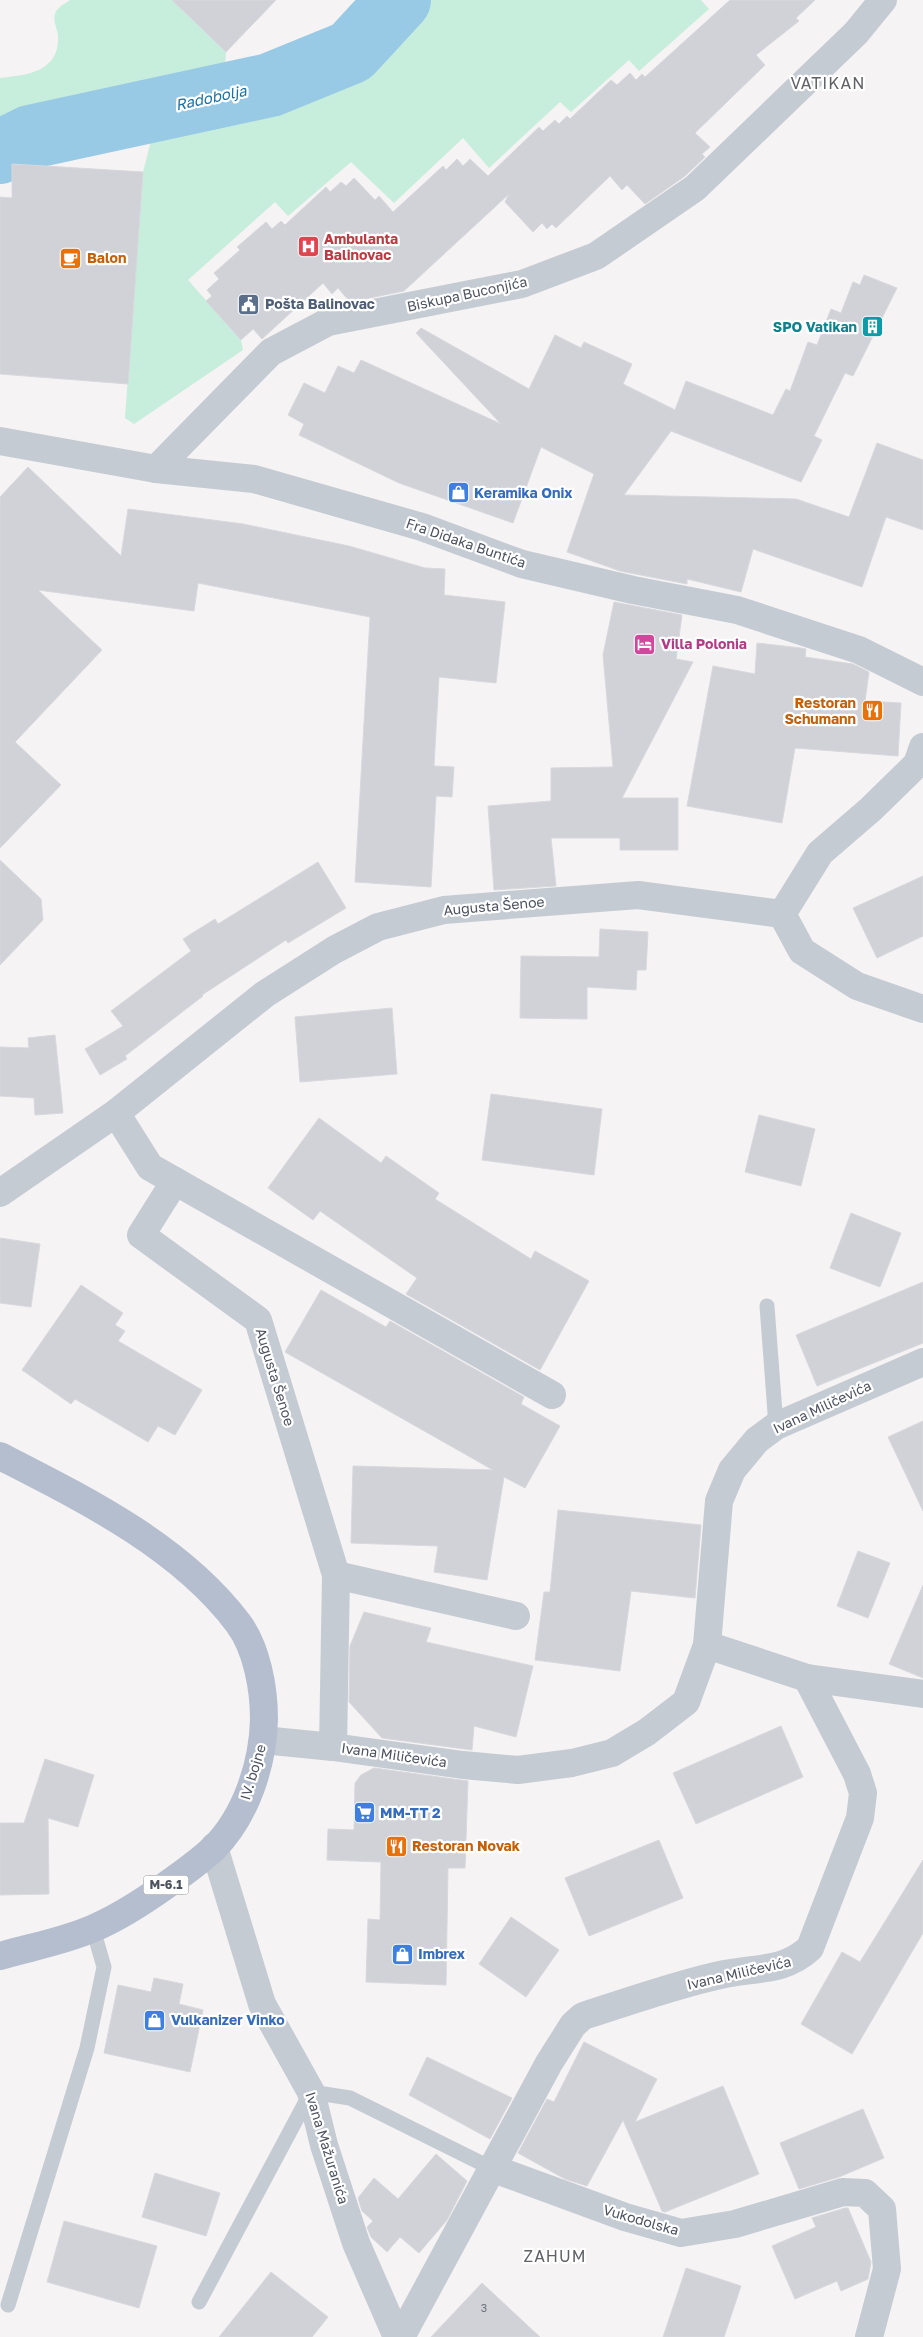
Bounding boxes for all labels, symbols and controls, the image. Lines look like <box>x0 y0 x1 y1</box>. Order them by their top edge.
district label: VATIKAN <box>791 73 865 93</box>
water label: Radobolja <box>174 81 249 114</box>
place label: Ambulanta Balinovac <box>324 230 398 263</box>
hospital icon: Ambulanta Balinovac <box>296 235 320 259</box>
cafe icon: Balon <box>59 246 83 270</box>
place label: Balon <box>87 249 126 266</box>
street label: Biskupa Buconjića <box>405 272 529 315</box>
public building icon: Pošta Balinovac <box>237 292 261 316</box>
place label: Pošta Balinovac <box>265 295 375 312</box>
building icon: SPO Vatikan <box>861 315 885 339</box>
place label: SPO Vatikan <box>773 318 857 335</box>
shop icon: Keramika Onix <box>446 481 470 505</box>
place label: Keramika Onix <box>474 484 572 501</box>
street label: Fra Didaka Buntića <box>404 514 528 571</box>
hotel icon: Villa Polonia <box>633 632 657 656</box>
place label: Villa Polonia <box>661 635 747 652</box>
place label: Restoran Schumann <box>784 694 856 727</box>
restaurant icon: Restoran Schumann <box>860 699 884 723</box>
street label: Augusta Šenoe <box>443 893 545 918</box>
street label: Augusta Šenoe <box>253 1326 298 1428</box>
street label: Ivana Miličevića <box>770 1376 874 1437</box>
street label: Ivana Miličevića <box>340 1739 448 1770</box>
street label: IV. bojne <box>236 1742 269 1802</box>
supermarket icon: MM-TT 2 <box>352 1801 376 1825</box>
place label: MM-TT 2 <box>380 1804 441 1821</box>
restaurant icon: Restoran Novak <box>384 1834 408 1858</box>
place label: Restoran Novak <box>412 1837 520 1854</box>
road number: M-6.1 <box>144 1876 188 1894</box>
shop icon: Imbrex <box>390 1942 414 1966</box>
place label: Imbrex <box>418 1945 465 1962</box>
street label: Ivana Miličevića <box>685 1952 793 1993</box>
shop icon: Vulkanizer Vinko <box>143 2008 167 2032</box>
place label: Vulkanizer Vinko <box>171 2011 285 2028</box>
street label: Ivana Mažuranića <box>302 2090 353 2206</box>
street label: Vukodolska <box>601 2201 681 2238</box>
district label: ZAHUM <box>524 2246 586 2266</box>
house number: 3 <box>481 2301 487 2314</box>

